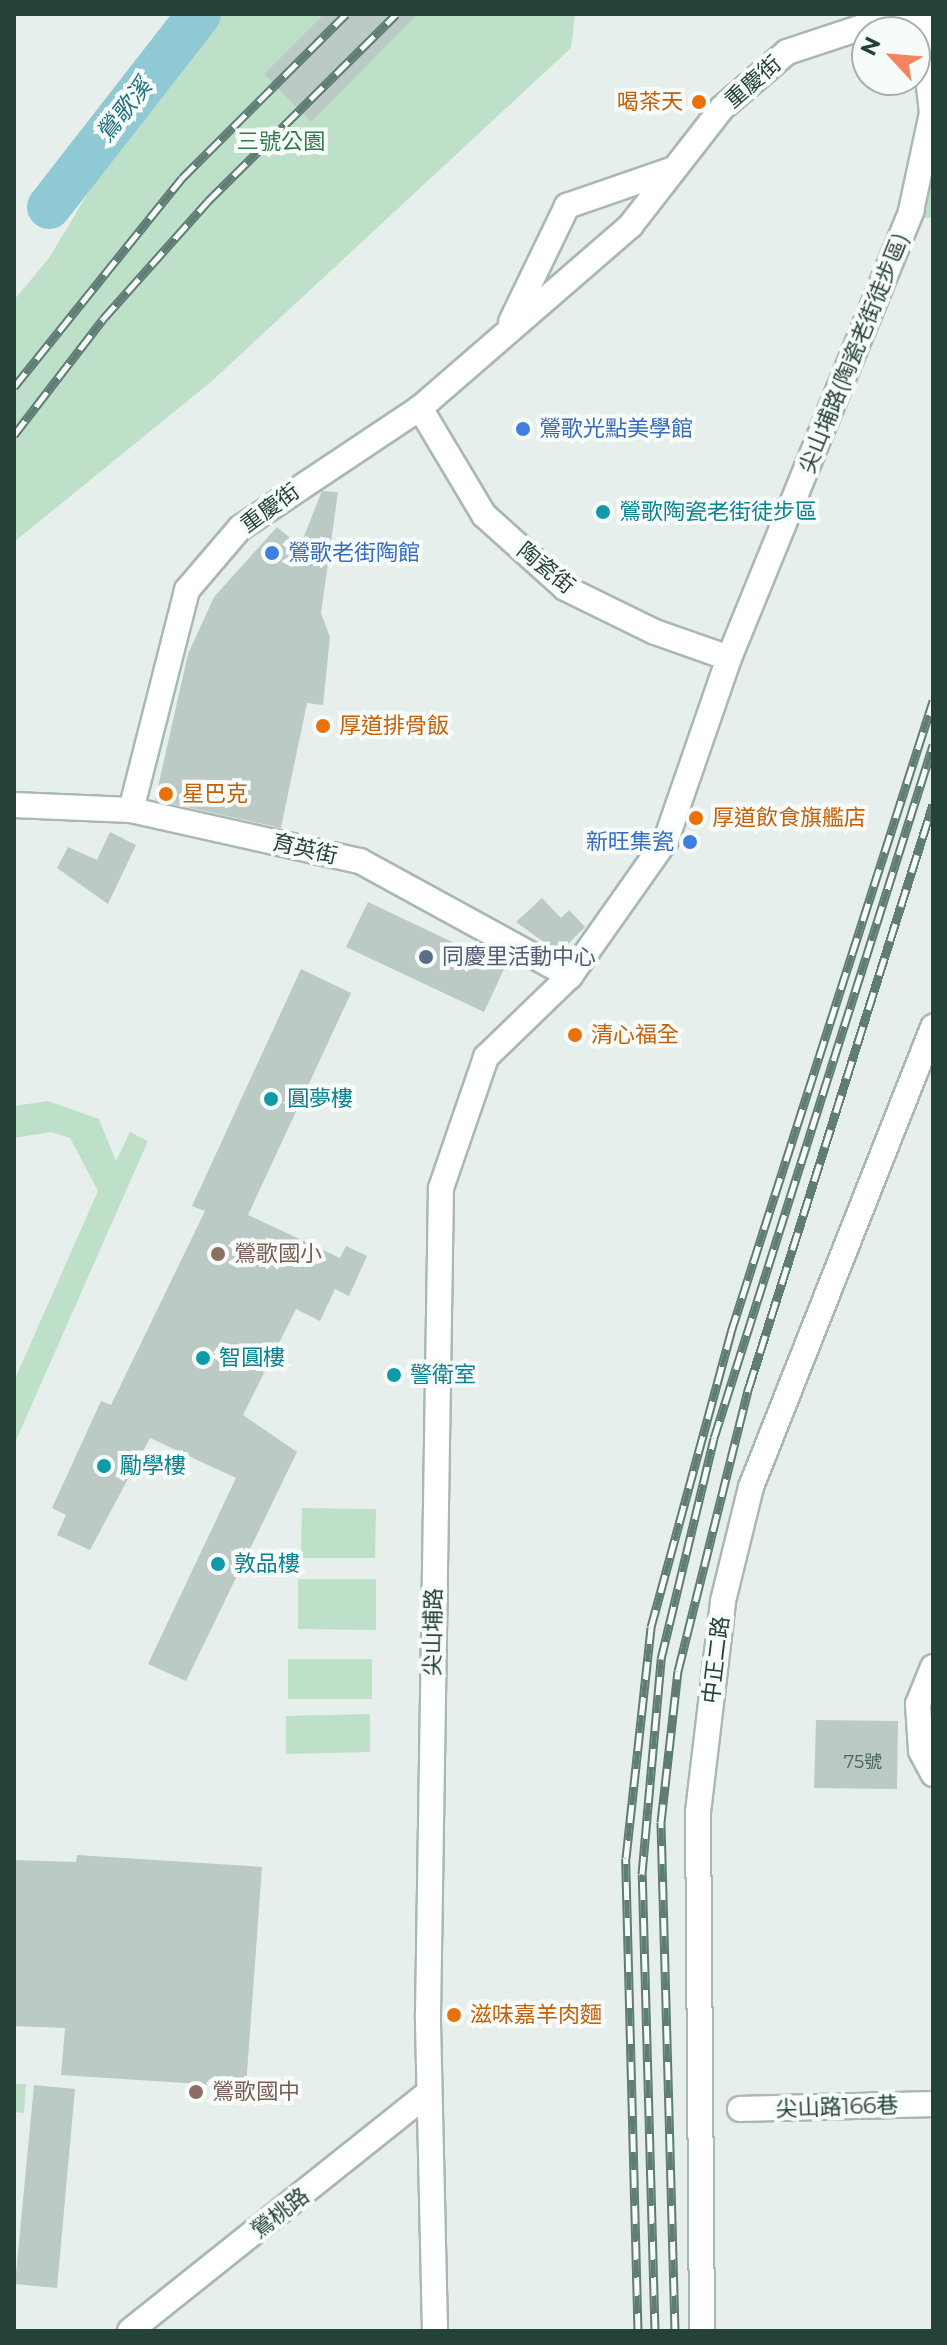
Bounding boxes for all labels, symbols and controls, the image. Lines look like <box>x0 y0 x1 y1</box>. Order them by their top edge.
north arrow <box>851 16 931 96</box>
text: N <box>855 32 887 60</box>
street label: 重慶街 <box>719 50 787 114</box>
water label: 鶯歌溪 <box>90 73 158 147</box>
place label: 喝茶天 <box>617 89 683 115</box>
marker: 喝茶天 <box>690 93 708 111</box>
park label: 三號公園 <box>237 129 325 155</box>
street label: 尖山埔路(陶瓷老街徒步區) <box>794 229 914 477</box>
place label: 鶯歌光點美學館 <box>539 416 693 442</box>
marker: 鶯歌光點美學館 <box>514 420 532 438</box>
street label: 重慶街 <box>236 478 304 538</box>
place label: 鶯歌陶瓷老街徒步區 <box>619 499 817 525</box>
marker: 鶯歌陶瓷老街徒步區 <box>594 503 612 521</box>
street label: 陶瓷街 <box>512 537 580 599</box>
place label: 鶯歌老街陶館 <box>288 540 420 566</box>
marker: 鶯歌老街陶館 <box>263 544 281 562</box>
place label: 厚道排骨飯 <box>339 713 449 739</box>
marker: 厚道排骨飯 <box>314 717 332 735</box>
place label: 星巴克 <box>182 781 248 807</box>
marker: 星巴克 <box>157 785 175 803</box>
place label: 厚道飲食旗艦店 <box>712 805 866 831</box>
marker: 厚道飲食旗艦店 <box>687 809 705 827</box>
street label: 育英街 <box>270 829 340 869</box>
place label: 新旺集瓷 <box>586 829 674 855</box>
marker: 新旺集瓷 <box>681 833 699 851</box>
place label: 同慶里活動中心 <box>442 944 596 970</box>
marker: 同慶里活動中心 <box>417 948 435 966</box>
place label: 清心福全 <box>591 1022 679 1048</box>
marker: 清心福全 <box>566 1026 584 1044</box>
place label: 圓夢樓 <box>287 1086 353 1112</box>
marker: 圓夢樓 <box>262 1090 280 1108</box>
place label: 鶯歌國小 <box>234 1241 322 1267</box>
marker: 鶯歌國小 <box>209 1245 227 1263</box>
place label: 智圓樓 <box>219 1345 285 1371</box>
marker: 智圓樓 <box>194 1349 212 1367</box>
place label: 警衛室 <box>410 1362 476 1388</box>
marker: 警衛室 <box>385 1366 403 1384</box>
place label: 勵學樓 <box>120 1453 186 1479</box>
marker: 勵學樓 <box>95 1457 113 1475</box>
place label: 敦品樓 <box>234 1551 300 1577</box>
marker: 敦品樓 <box>209 1555 227 1573</box>
street label: 尖山埔路 <box>419 1588 447 1676</box>
street label: 中正二路 <box>698 1615 734 1705</box>
house number: 75號 <box>844 1751 882 1773</box>
place label: 滋味嘉羊肉麵 <box>470 2002 602 2028</box>
marker: 滋味嘉羊肉麵 <box>445 2006 463 2024</box>
place label: 鶯歌國中 <box>212 2079 300 2105</box>
marker: 鶯歌國中 <box>187 2083 205 2101</box>
street label: 尖山路166巷 <box>775 2092 899 2122</box>
street label: 鶯桃路 <box>246 2182 314 2244</box>

